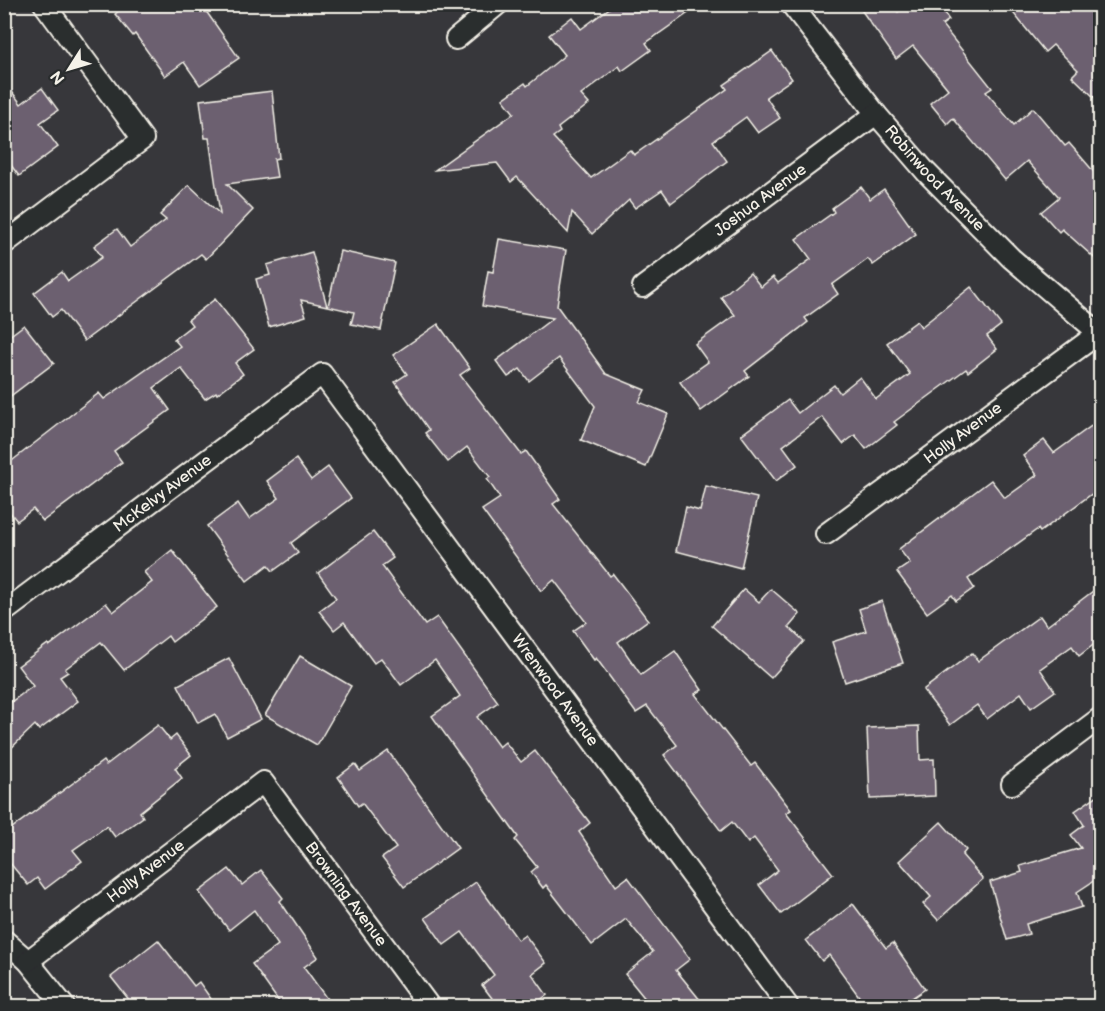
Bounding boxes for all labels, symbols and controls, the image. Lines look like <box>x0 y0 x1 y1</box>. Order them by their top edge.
north arrow <box>39 39 99 99</box>
text: N <box>47 67 69 88</box>
street label: Robinwood Avenue <box>880 121 989 236</box>
street label: Joshua Avenue <box>710 159 810 240</box>
street label: Holly Avenue <box>920 398 1006 468</box>
street label: McKelvy Avenue <box>110 450 216 536</box>
street label: Wrenwood Avenue <box>508 630 603 750</box>
street label: Holly Avenue <box>103 836 189 907</box>
street label: Browning Avenue <box>301 838 391 951</box>

